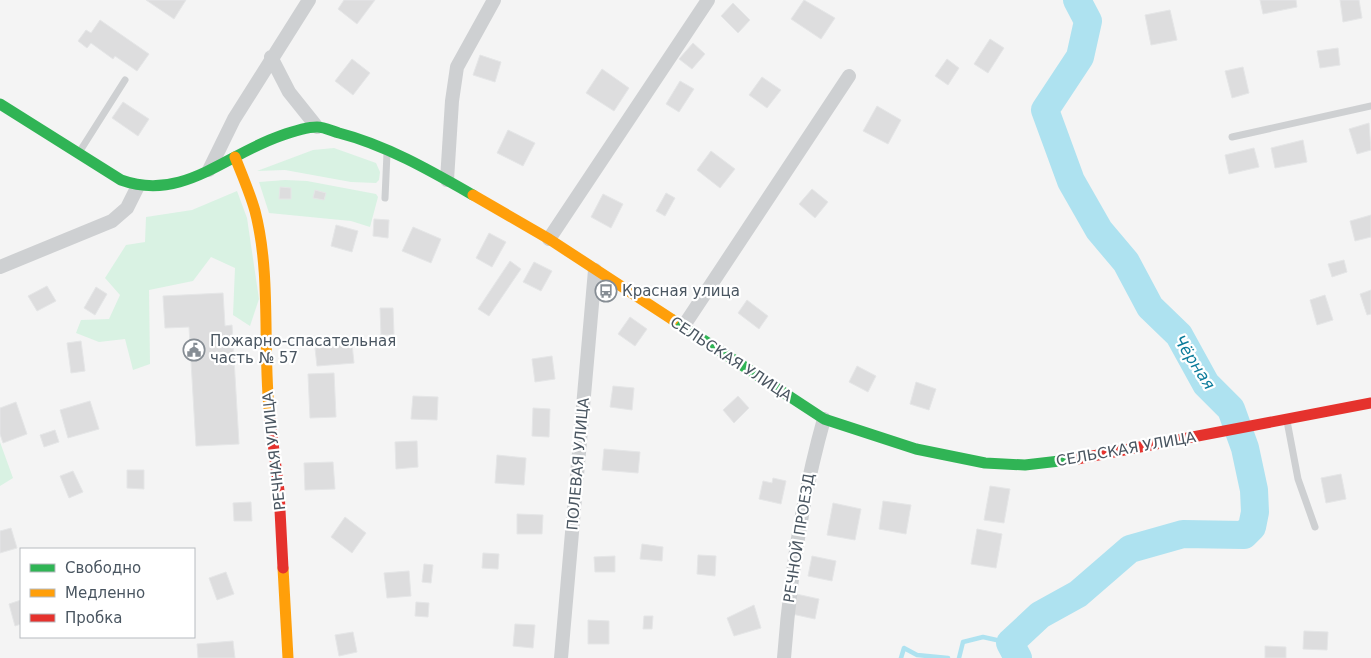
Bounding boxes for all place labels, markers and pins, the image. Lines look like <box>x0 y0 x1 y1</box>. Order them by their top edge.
bus stop icon: Красная улица <box>594 279 618 303</box>
place label: Красная улица <box>622 282 740 300</box>
place label: Пожарно-спасательная часть № 57 <box>210 332 396 367</box>
public building icon: Пожарно-спасательная часть № 57 <box>182 338 206 362</box>

